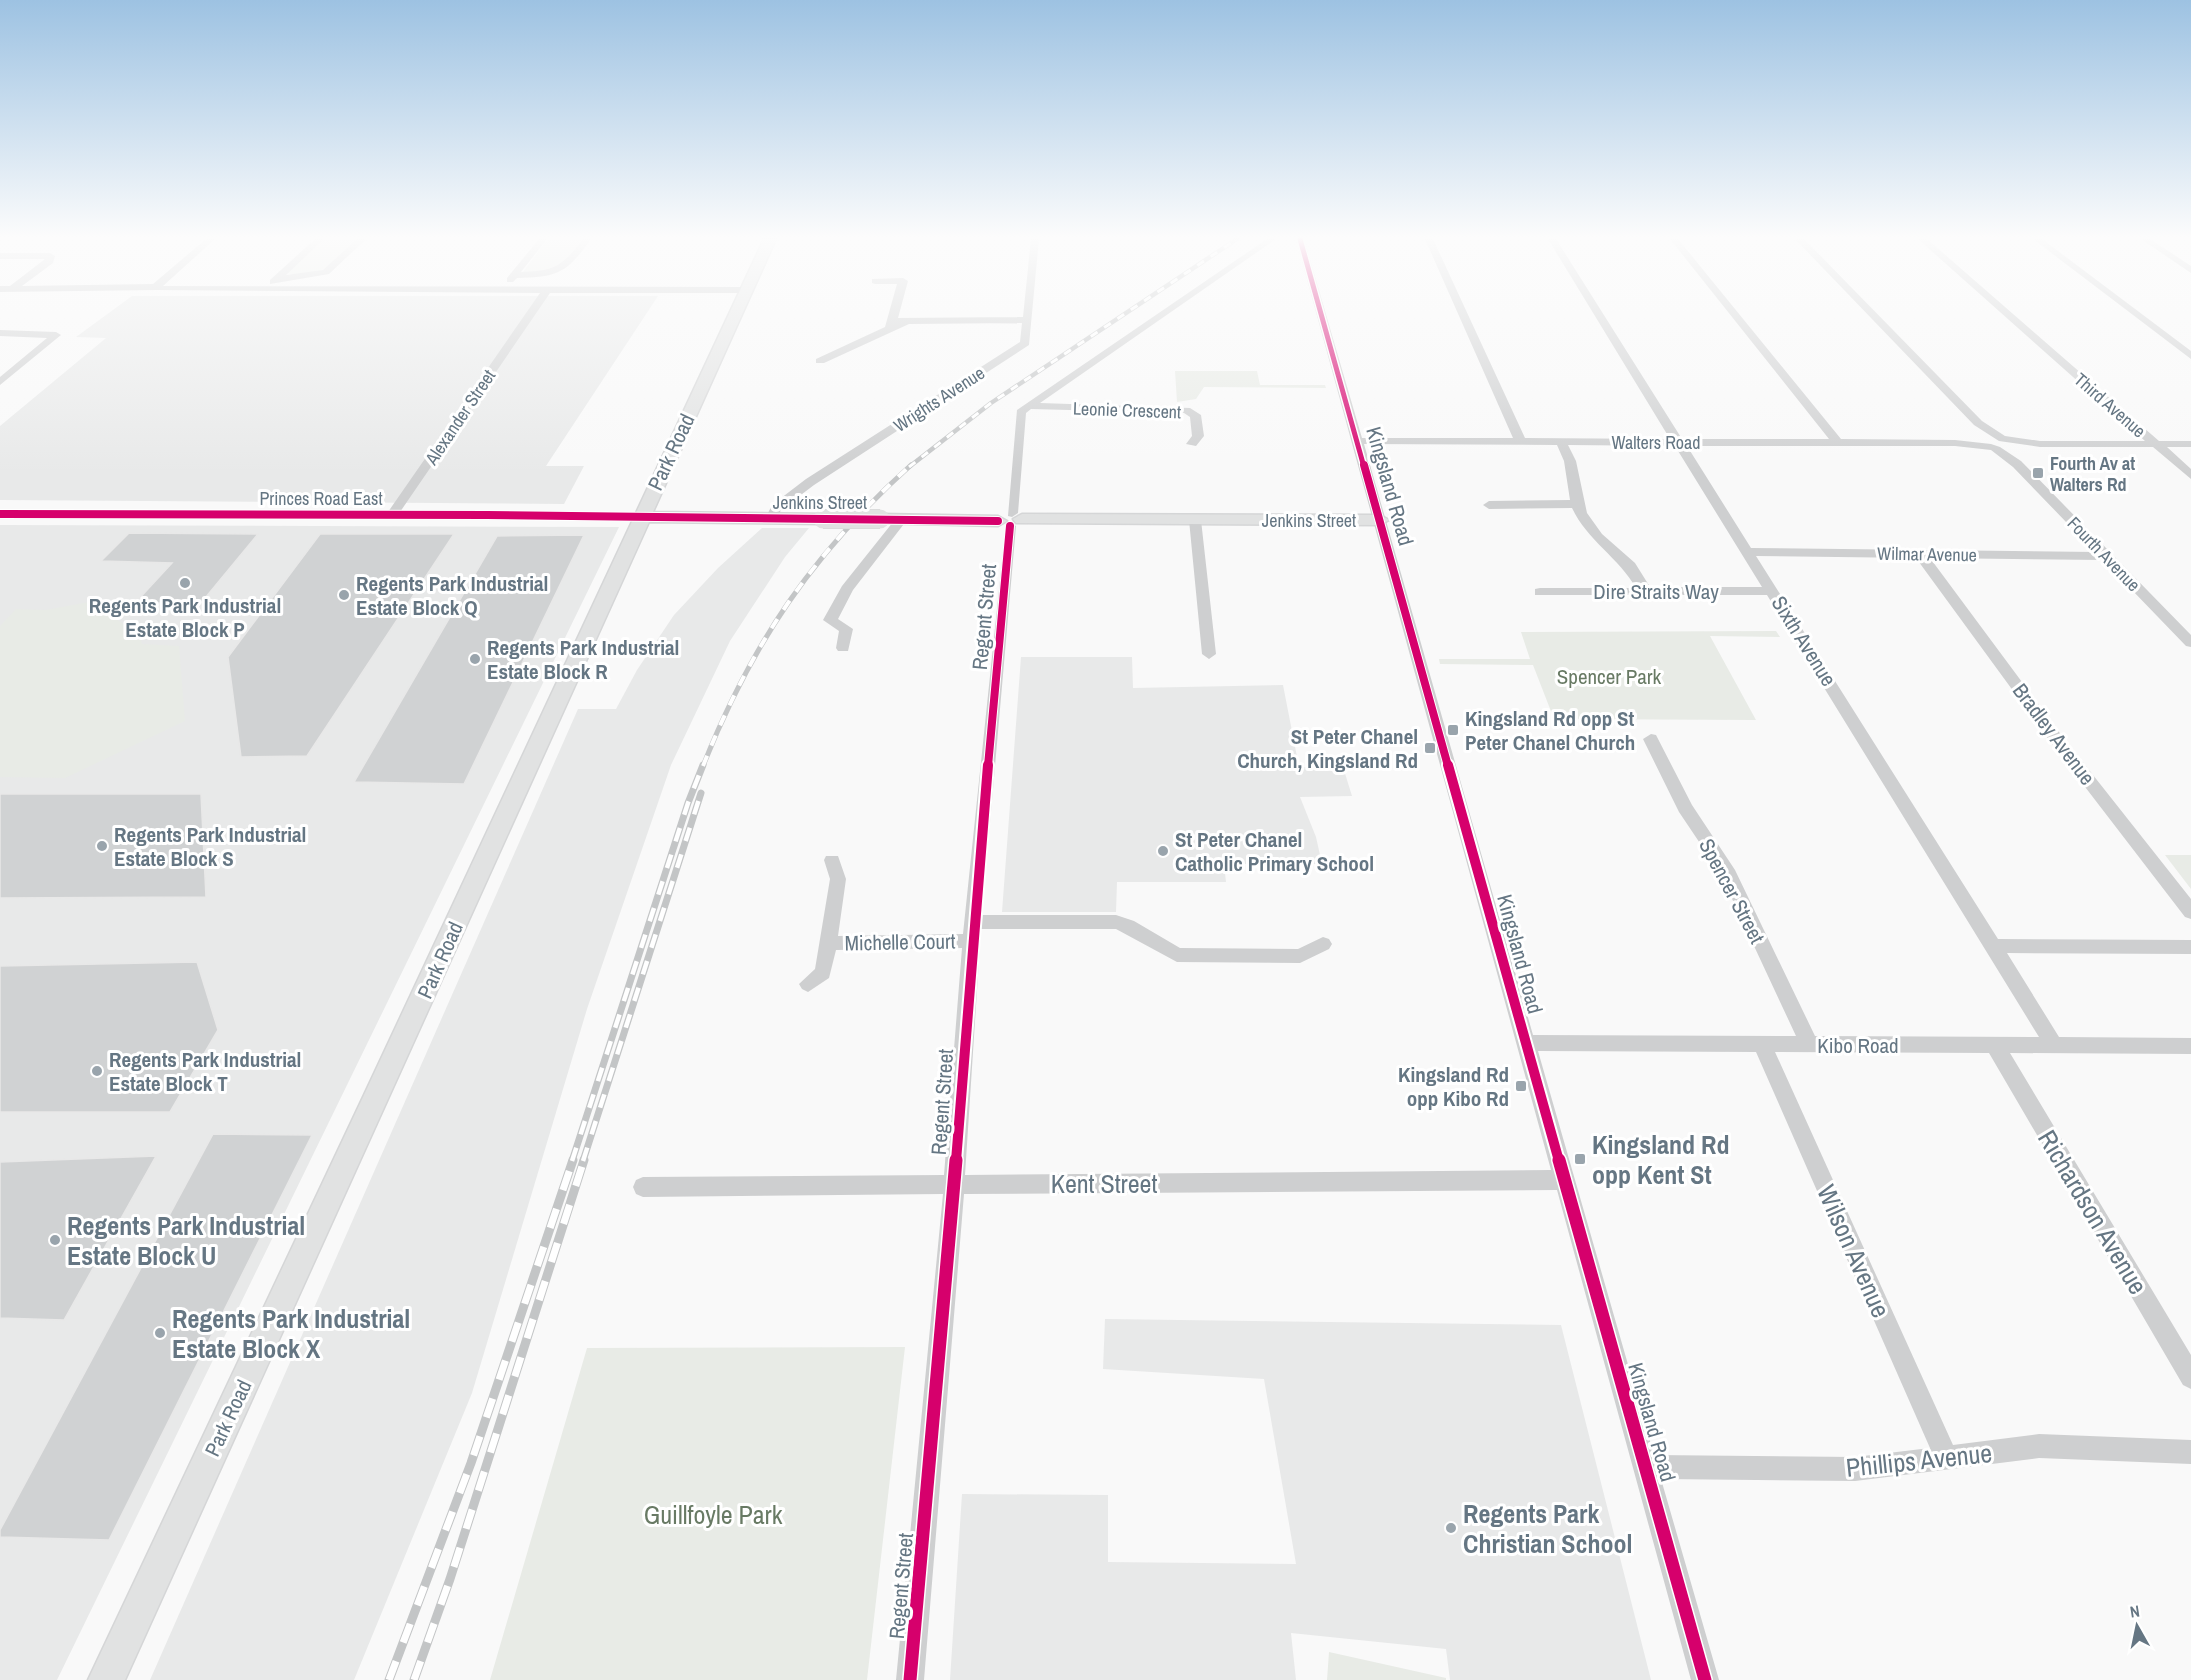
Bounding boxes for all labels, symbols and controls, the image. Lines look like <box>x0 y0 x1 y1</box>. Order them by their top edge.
street label: Wrights Avenue <box>889 360 989 438</box>
street label: Alexander Street <box>418 364 501 470</box>
street label: Third Avenue <box>2069 367 2151 443</box>
street label: Leonie Crescent <box>1072 396 1182 424</box>
street label: Park Road <box>641 409 701 495</box>
street label: Kingsland Road <box>1359 423 1421 549</box>
street label: Walters Road <box>1612 430 1700 455</box>
place label: Fourth Av at Walters Rd <box>2050 451 2135 497</box>
marker: Fourth Av at Walters Rd <box>2031 466 2045 480</box>
street label: Princes Road East <box>259 486 383 511</box>
street label: Jenkins Street <box>773 490 867 515</box>
street label: Jenkins Street <box>1262 508 1356 533</box>
street label: Fourth Avenue <box>2062 511 2146 597</box>
street label: Wilmar Avenue <box>1877 541 1977 567</box>
street label: Regent Street <box>965 563 1003 671</box>
place label: Regents Park Industrial Estate Block Q <box>356 569 548 622</box>
marker: Regents Park Industrial Estate Block P <box>178 576 192 590</box>
street label: Dire Straits Way <box>1593 577 1719 606</box>
marker: Regents Park Industrial Estate Block Q <box>337 588 351 602</box>
street label: Sixth Avenue <box>1765 590 1843 692</box>
place label: Regents Park Industrial Estate Block P <box>89 591 281 644</box>
place label: Regents Park Industrial Estate Block R <box>487 633 679 686</box>
marker: Regents Park Industrial Estate Block R <box>468 652 482 666</box>
park label: Spencer Park <box>1557 662 1662 691</box>
street label: Bradley Avenue <box>2006 677 2102 791</box>
place label: Kingsland Rd opp St Peter Chanel Church <box>1465 704 1635 757</box>
place label: St Peter Chanel Church, Kingsland Rd <box>1237 722 1418 775</box>
marker: Kingsland Rd opp St Peter Chanel Church <box>1446 723 1460 737</box>
marker: St Peter Chanel Church, Kingsland Rd <box>1423 741 1437 755</box>
place label: Regents Park Industrial Estate Block S <box>114 820 306 873</box>
place label: St Peter Chanel Catholic Primary School <box>1175 825 1374 878</box>
street label: Spencer Street <box>1692 833 1772 949</box>
marker: Regents Park Industrial Estate Block S <box>95 839 109 853</box>
marker: St Peter Chanel Catholic Primary School <box>1156 844 1170 858</box>
street label: Kingsland Road <box>1490 891 1550 1017</box>
street label: Park Road <box>410 917 470 1003</box>
street label: Michelle Court <box>844 927 956 957</box>
street label: Kibo Road <box>1817 1031 1899 1060</box>
place label: Regents Park Industrial Estate Block T <box>109 1045 301 1098</box>
street label: Regent Street <box>924 1048 960 1156</box>
place label: Kingsland Rd opp Kibo Rd <box>1398 1060 1509 1113</box>
marker: Regents Park Industrial Estate Block T <box>90 1064 104 1078</box>
marker: Kingsland Rd opp Kibo Rd <box>1514 1079 1528 1093</box>
street label: Richardson Avenue <box>2030 1123 2156 1301</box>
place label: Kingsland Rd opp Kent St <box>1592 1127 1729 1192</box>
marker: Kingsland Rd opp Kent St <box>1573 1152 1587 1166</box>
street label: Kent Street <box>1051 1166 1157 1201</box>
street label: Wilson Avenue <box>1809 1179 1899 1323</box>
place label: Regents Park Industrial Estate Block U <box>67 1208 305 1273</box>
marker: Regents Park Industrial Estate Block U <box>48 1233 62 1247</box>
place label: Regents Park Industrial Estate Block X <box>172 1301 410 1366</box>
marker: Regents Park Industrial Estate Block X <box>153 1326 167 1340</box>
street label: Kingsland Road <box>1621 1359 1683 1485</box>
street label: Park Road <box>198 1375 258 1461</box>
street label: Phillips Avenue <box>1844 1435 1994 1485</box>
place label: Regents Park Christian School <box>1463 1496 1632 1561</box>
park label: Guillfoyle Park <box>644 1497 783 1532</box>
marker: Regents Park Christian School <box>1444 1521 1458 1535</box>
street label: Regent Street <box>882 1532 920 1640</box>
north arrow <box>2107 1596 2167 1656</box>
text: N <box>2128 1600 2141 1623</box>

